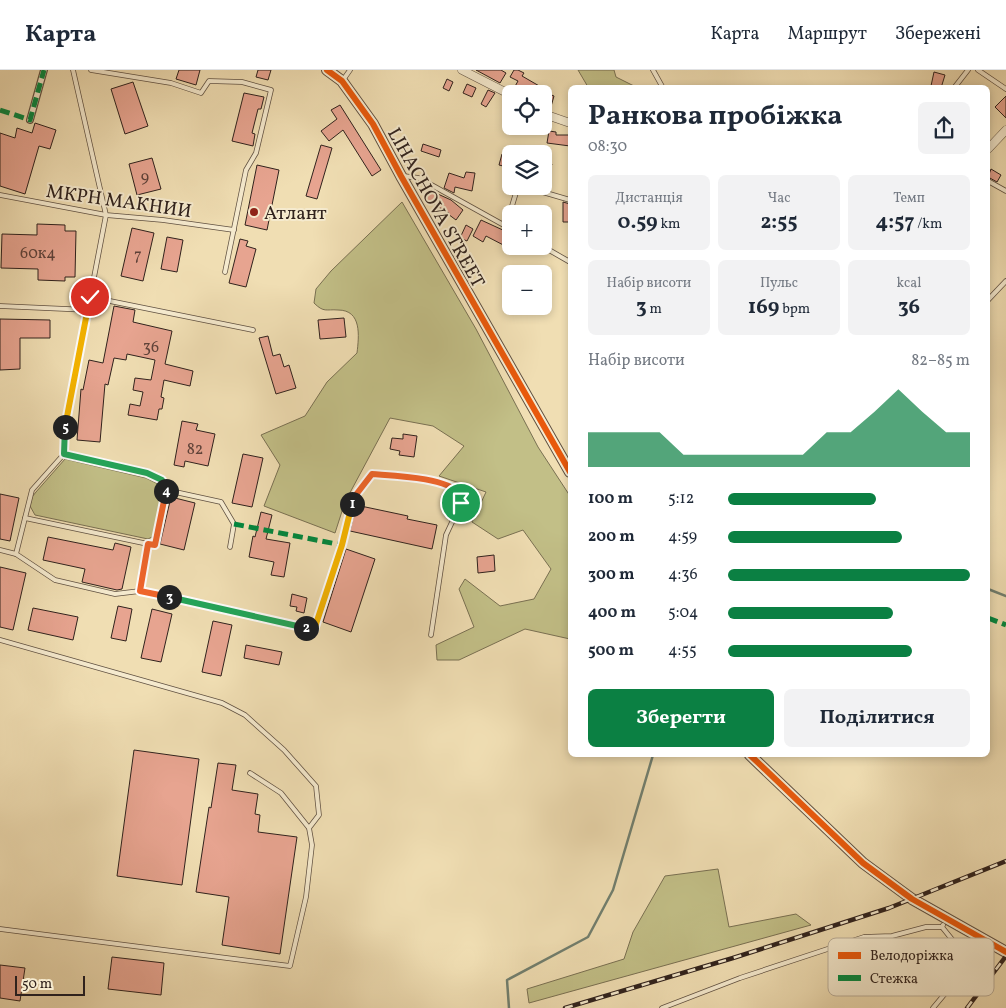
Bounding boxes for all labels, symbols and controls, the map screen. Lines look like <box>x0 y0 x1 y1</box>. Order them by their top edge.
text: Карта <box>25 18 96 52</box>
text: Карта <box>711 22 759 47</box>
text: Маршрут <box>787 22 867 47</box>
text: Збережені <box>895 22 981 47</box>
map controls <box>502 85 552 315</box>
button: locate <box>502 85 552 135</box>
text: Ранкова пробіжка <box>588 97 842 136</box>
button: share <box>918 102 970 154</box>
street label: LIHACHOVA STREET <box>380 123 490 293</box>
text: 08:30 <box>588 136 627 158</box>
button: layers <box>502 145 552 195</box>
house number: 9 <box>141 167 149 189</box>
street label: МКРН МАКНИИ <box>44 179 193 225</box>
text: Дистанція <box>615 189 683 208</box>
text: Час <box>767 189 791 208</box>
text: Темп <box>893 189 925 208</box>
place label: Атлант <box>264 201 327 227</box>
button: + <box>502 205 552 255</box>
marker: Атлант <box>248 206 260 218</box>
text: 0.59 <box>617 208 658 237</box>
text: 2:55 <box>760 208 798 237</box>
text: 4:57 <box>876 208 914 237</box>
text: km <box>658 215 681 234</box>
text: /km <box>914 215 942 234</box>
house number: 60к4 <box>20 243 56 265</box>
house number: 7 <box>134 245 142 267</box>
button: − <box>502 265 552 315</box>
text: Набір висоти <box>607 274 691 293</box>
text: Пульс <box>760 274 798 293</box>
text: kcal <box>897 274 921 293</box>
pin <box>69 276 111 318</box>
icon: check <box>76 283 104 311</box>
text: 3 <box>636 293 647 322</box>
text: 169 <box>748 293 779 322</box>
text: 36 <box>898 293 920 322</box>
text: m <box>647 300 662 319</box>
text: bpm <box>779 300 810 319</box>
house number: 36 <box>143 337 159 359</box>
text: Набір висоти <box>588 350 685 372</box>
text: 82–85 m <box>911 350 970 372</box>
pin: 5 <box>52 414 78 440</box>
text: 5 <box>62 418 69 437</box>
house number: 82 <box>187 439 203 461</box>
pin: 4 <box>154 478 178 504</box>
text: 4 <box>162 482 171 501</box>
pin <box>440 482 482 524</box>
text: 100 m <box>588 488 633 510</box>
text: 5:12 <box>668 488 694 510</box>
icon: arrive <box>447 489 475 517</box>
pin: 1 <box>340 492 364 516</box>
text: 1 <box>350 495 355 514</box>
text: 200 m <box>588 526 635 548</box>
text: 4:59 <box>668 526 697 548</box>
text: 300 m <box>588 564 634 586</box>
text: 4:36 <box>668 564 698 586</box>
pin: 3 <box>156 584 182 610</box>
text: 3 <box>166 588 173 607</box>
text: 400 m <box>588 602 636 624</box>
text: 5:04 <box>668 602 698 624</box>
pin: 2 <box>294 616 318 640</box>
text: 2 <box>303 619 310 638</box>
text: 500 m <box>588 640 634 662</box>
text: 4:55 <box>668 640 697 662</box>
button: Зберегти <box>588 689 774 747</box>
button: Поділитися <box>784 689 970 747</box>
legend <box>828 938 994 996</box>
text: Велодоріжка <box>870 947 954 966</box>
text: Стежка <box>870 970 918 989</box>
scale bar <box>15 973 85 996</box>
text: 50 m <box>22 975 52 994</box>

